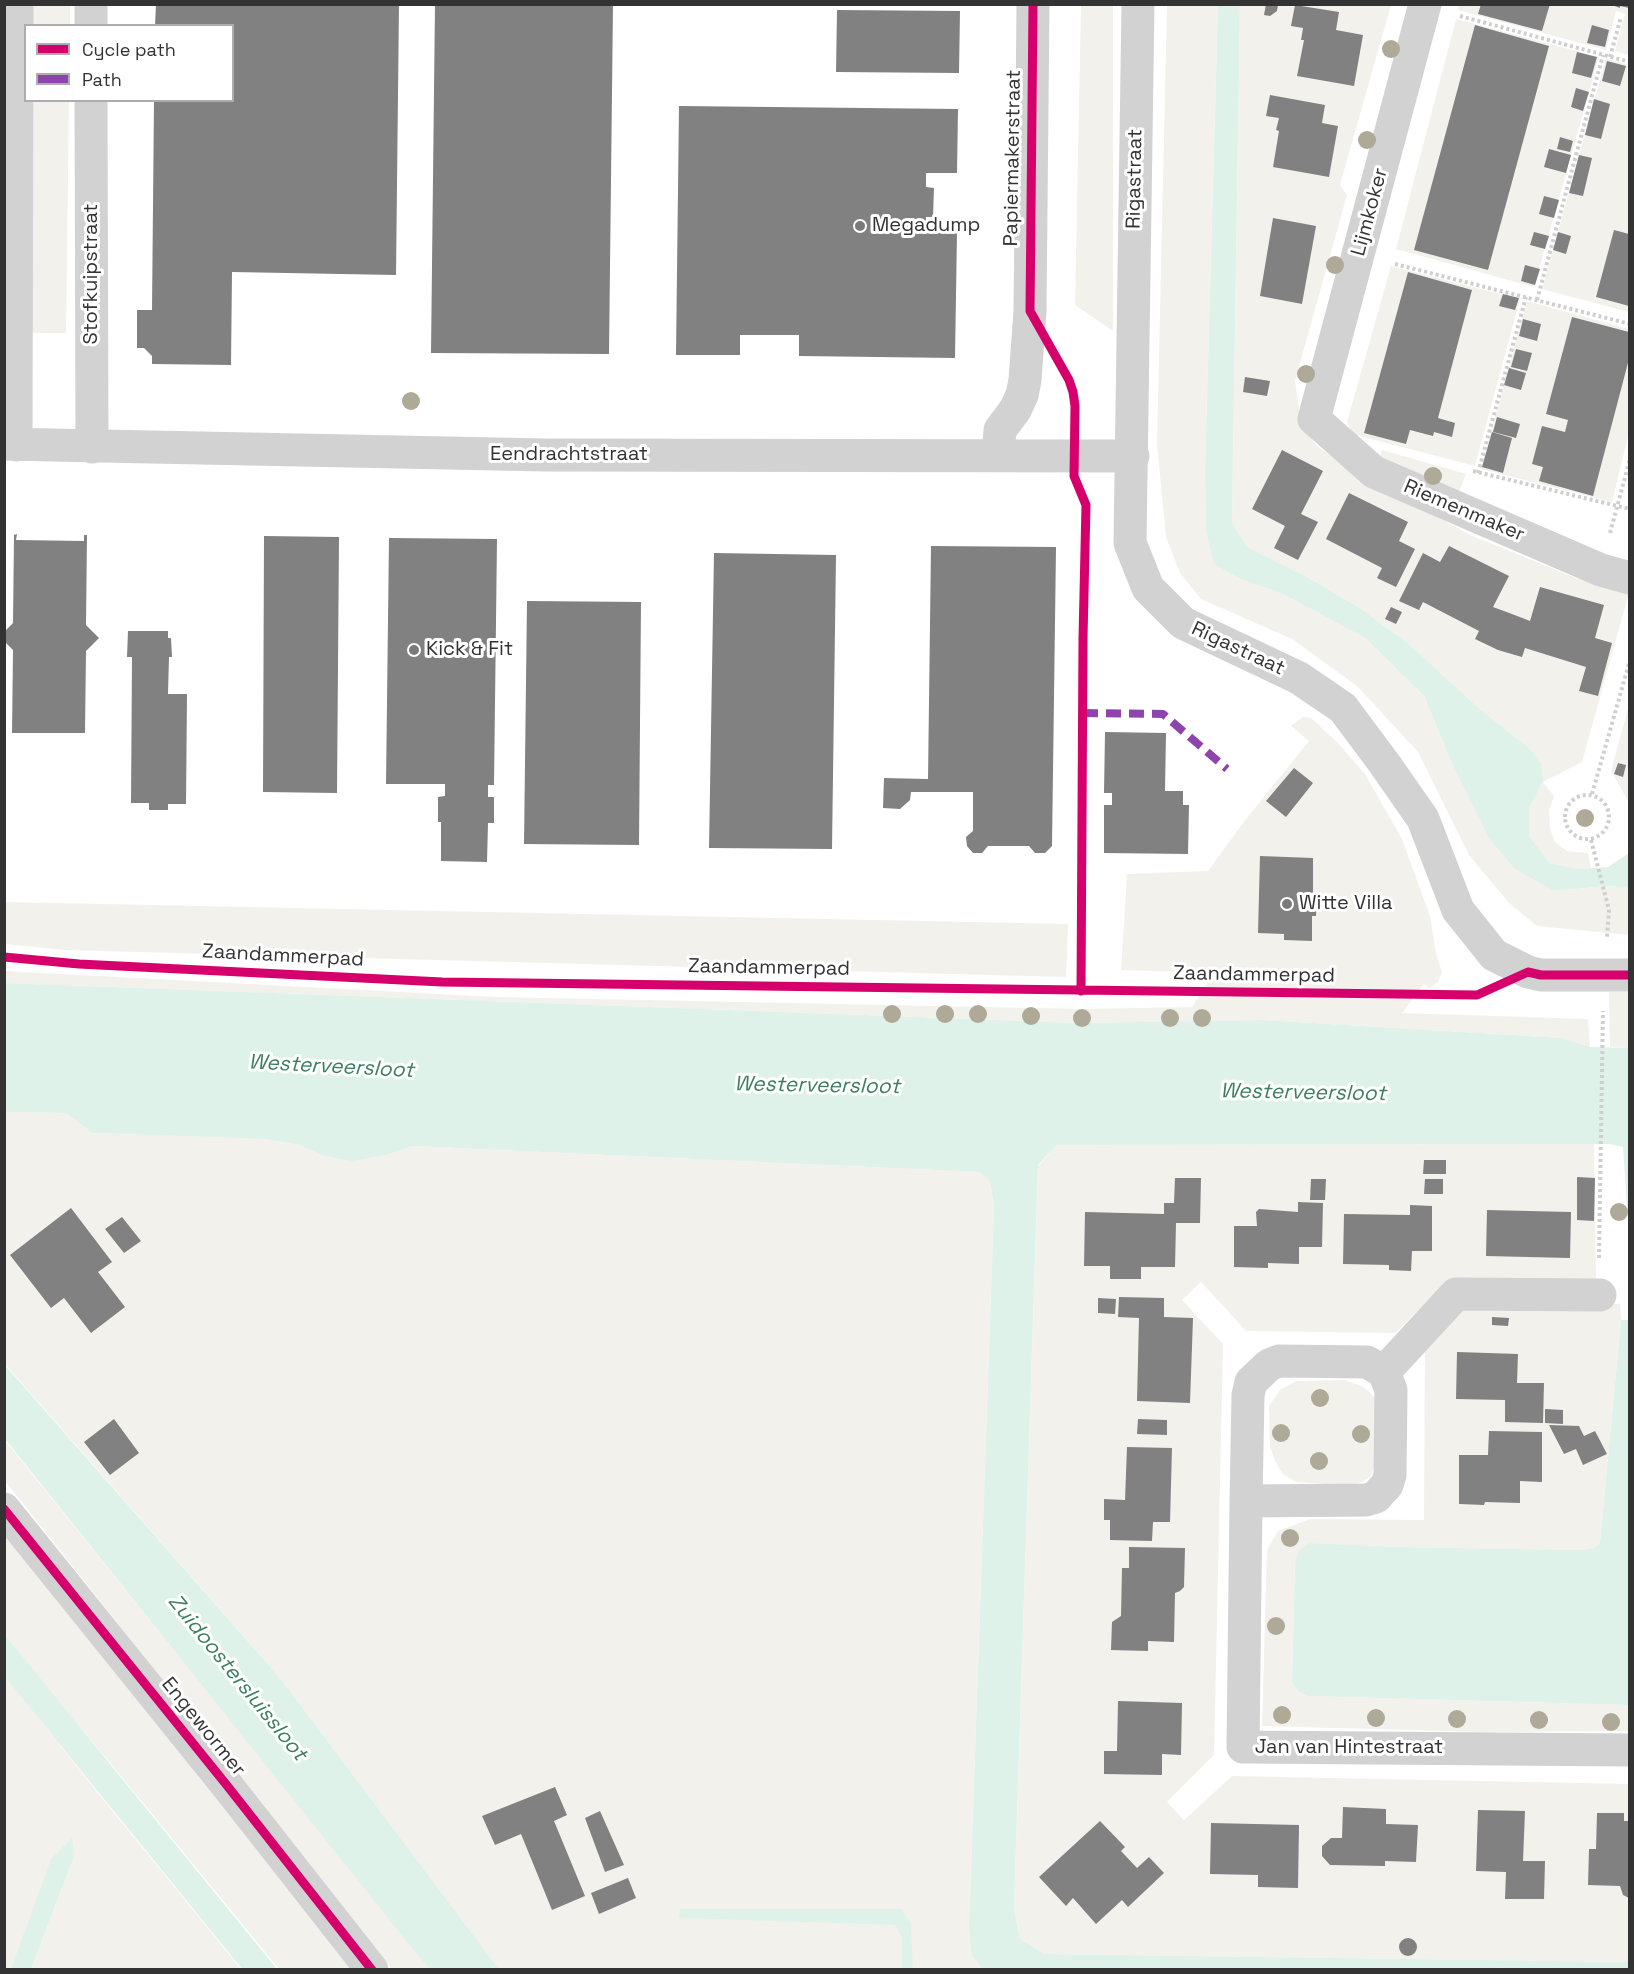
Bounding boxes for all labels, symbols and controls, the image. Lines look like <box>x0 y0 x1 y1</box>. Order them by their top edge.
legend <box>24 24 234 102</box>
text: Cycle path <box>82 38 176 61</box>
text: Path <box>82 68 122 91</box>
street label: Papiermakerstraat <box>999 69 1027 247</box>
street label: Rigastraat <box>1122 129 1148 229</box>
street label: Lijmkoker <box>1347 165 1393 259</box>
street label: Stofkuipstraat <box>80 204 104 344</box>
place label: Megadump <box>872 214 980 238</box>
marker: Megadump <box>853 219 867 233</box>
street label: Eendrachtstraat <box>490 443 648 467</box>
street label: Riemenmaker <box>1400 475 1528 547</box>
street label: Rigastraat <box>1188 617 1288 681</box>
place label: Kick & Fit <box>426 638 513 662</box>
marker: Kick & Fit <box>407 643 421 657</box>
place label: Witte Villa <box>1299 892 1393 916</box>
marker: Witte Villa <box>1280 897 1294 911</box>
street label: Zaandammerpad <box>202 940 364 972</box>
street label: Zaandammerpad <box>688 955 850 981</box>
street label: Zaandammerpad <box>1173 962 1335 988</box>
water label: Westerveersloot <box>248 1050 414 1084</box>
water label: Westerveersloot <box>734 1072 900 1100</box>
water label: Westerveersloot <box>1220 1079 1386 1107</box>
water label: Zuidoostersluissloot <box>162 1590 312 1766</box>
street label: Engewormer <box>156 1673 250 1781</box>
street label: Jan van Hintestraat <box>1255 1736 1443 1760</box>

